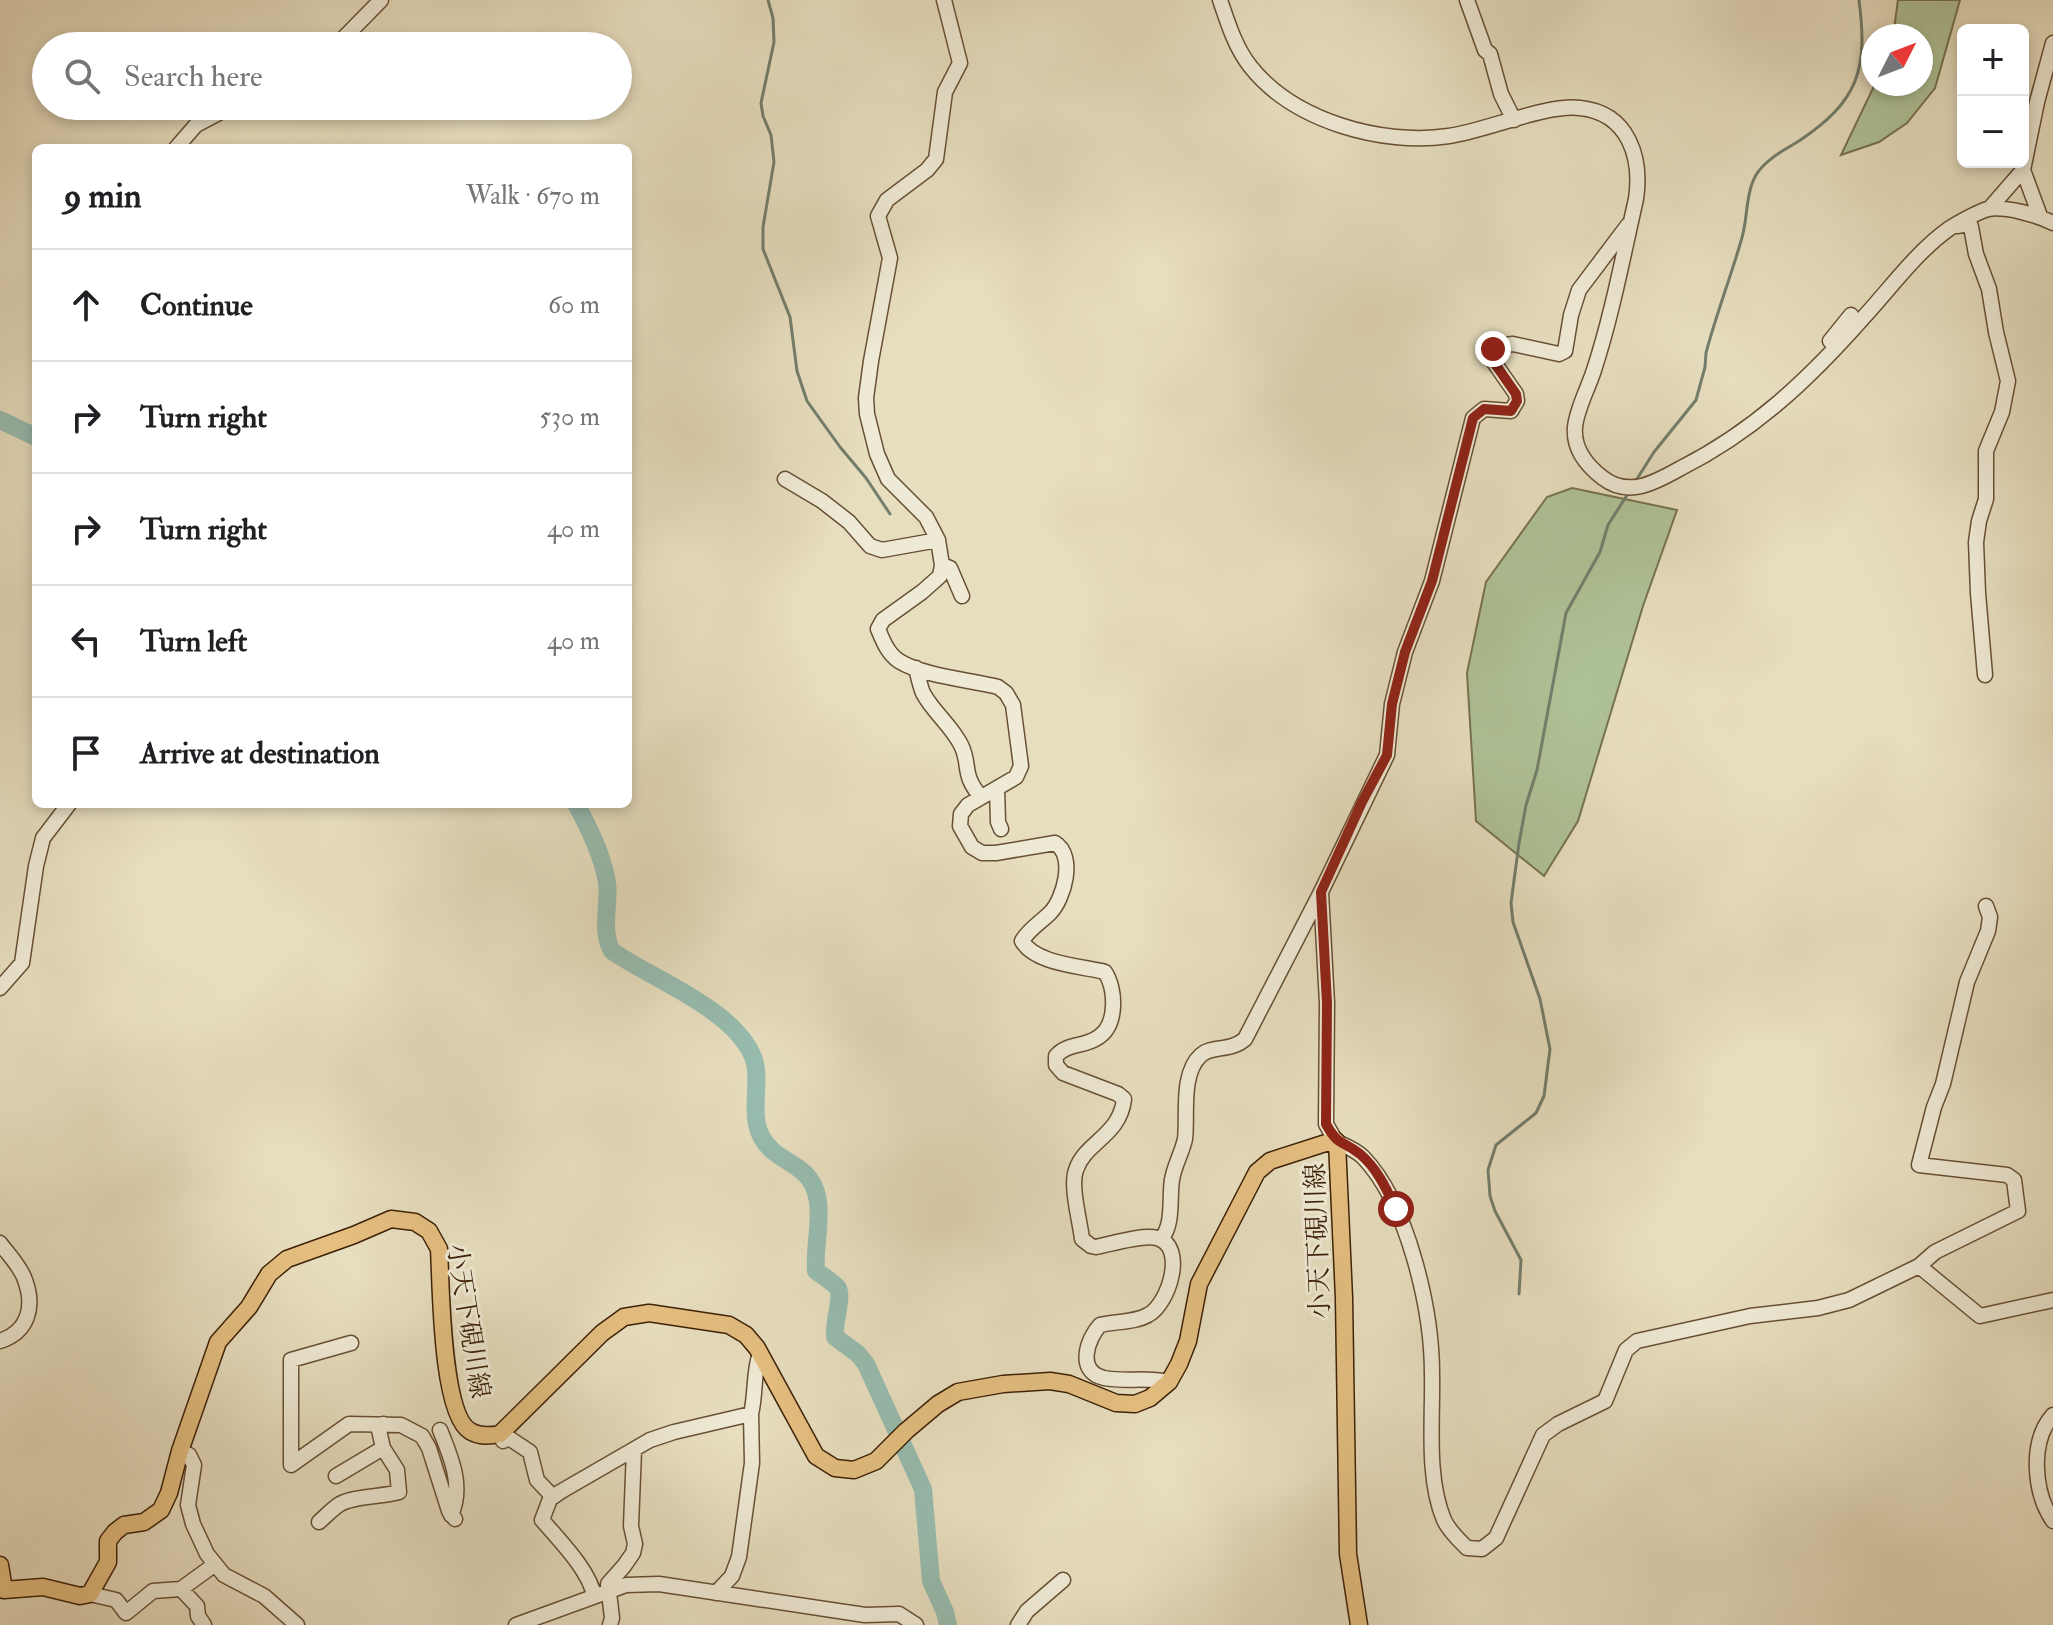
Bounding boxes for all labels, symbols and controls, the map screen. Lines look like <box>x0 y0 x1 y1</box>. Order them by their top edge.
north arrow <box>1861 24 1933 96</box>
map controls <box>1957 24 2029 168</box>
button: + <box>1957 24 2029 96</box>
search box <box>32 32 632 120</box>
icon: search <box>60 54 104 98</box>
text: Search here <box>124 58 263 95</box>
button: − <box>1957 96 2029 168</box>
text: 9 min <box>64 175 142 218</box>
text: Walk · 670 m <box>466 180 600 212</box>
icon: ahead <box>64 283 108 327</box>
text: Continue <box>140 287 253 324</box>
text: 60 m <box>548 289 600 321</box>
route end <box>1475 331 1511 367</box>
icon: right <box>64 395 108 439</box>
text: Turn right <box>140 399 267 436</box>
text: 530 m <box>540 401 600 433</box>
icon: right <box>64 507 108 551</box>
text: Turn right <box>140 511 267 548</box>
text: 40 m <box>547 513 600 545</box>
icon: left <box>64 619 108 663</box>
text: Turn left <box>140 623 247 660</box>
text: 40 m <box>547 625 600 657</box>
icon: arrive <box>64 731 108 775</box>
text: Arrive at destination <box>140 735 380 772</box>
street label: 小天下硯川線 <box>1299 1162 1337 1319</box>
route start <box>1378 1191 1414 1227</box>
street label: 小天下硯川線 <box>440 1242 496 1401</box>

